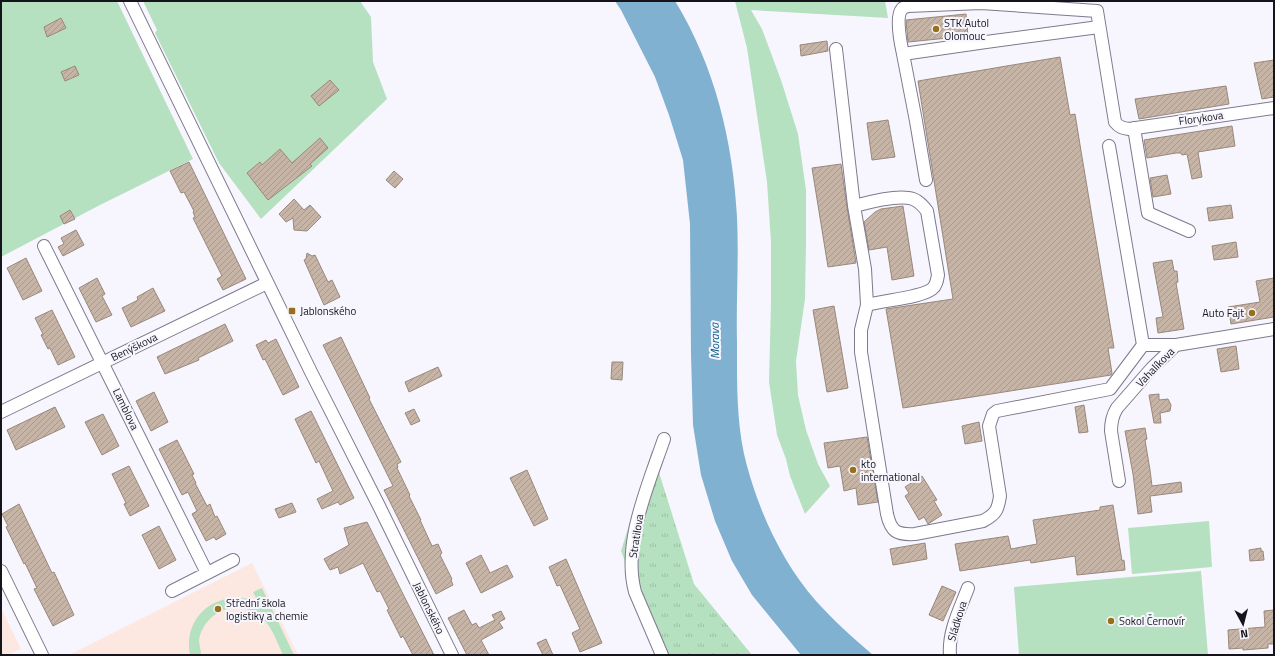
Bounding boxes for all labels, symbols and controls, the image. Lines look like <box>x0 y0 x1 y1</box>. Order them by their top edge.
place label: STK Autol Olomouc <box>944 15 989 44</box>
marker: STK Autol Olomouc <box>931 24 941 34</box>
street label: Florykova <box>1178 107 1225 129</box>
place label: Jablonského <box>300 303 356 319</box>
place label: Auto Fajt <box>1202 305 1244 321</box>
marker: Jablonského <box>287 306 297 316</box>
marker: Auto Fajt <box>1247 308 1257 318</box>
water label: Morava <box>705 322 724 359</box>
street label: Benýškova <box>108 329 160 365</box>
street label: Vahalíkova <box>1132 343 1178 390</box>
street label: Lamblova <box>109 385 143 433</box>
place label: kto international <box>861 456 920 485</box>
marker: kto international <box>848 465 858 475</box>
street label: Stratilova <box>625 512 647 559</box>
street label: Jablonského <box>409 579 449 637</box>
place label: Střední škola logistiky a chemie <box>226 595 309 624</box>
street label: Sládkova <box>943 598 971 643</box>
marker: Střední škola logistiky a chemie <box>213 604 223 614</box>
north arrow <box>1223 604 1263 644</box>
place label: Sokol Černovír <box>1119 613 1185 629</box>
marker: Sokol Černovír <box>1106 616 1116 626</box>
text: N <box>1239 626 1249 642</box>

